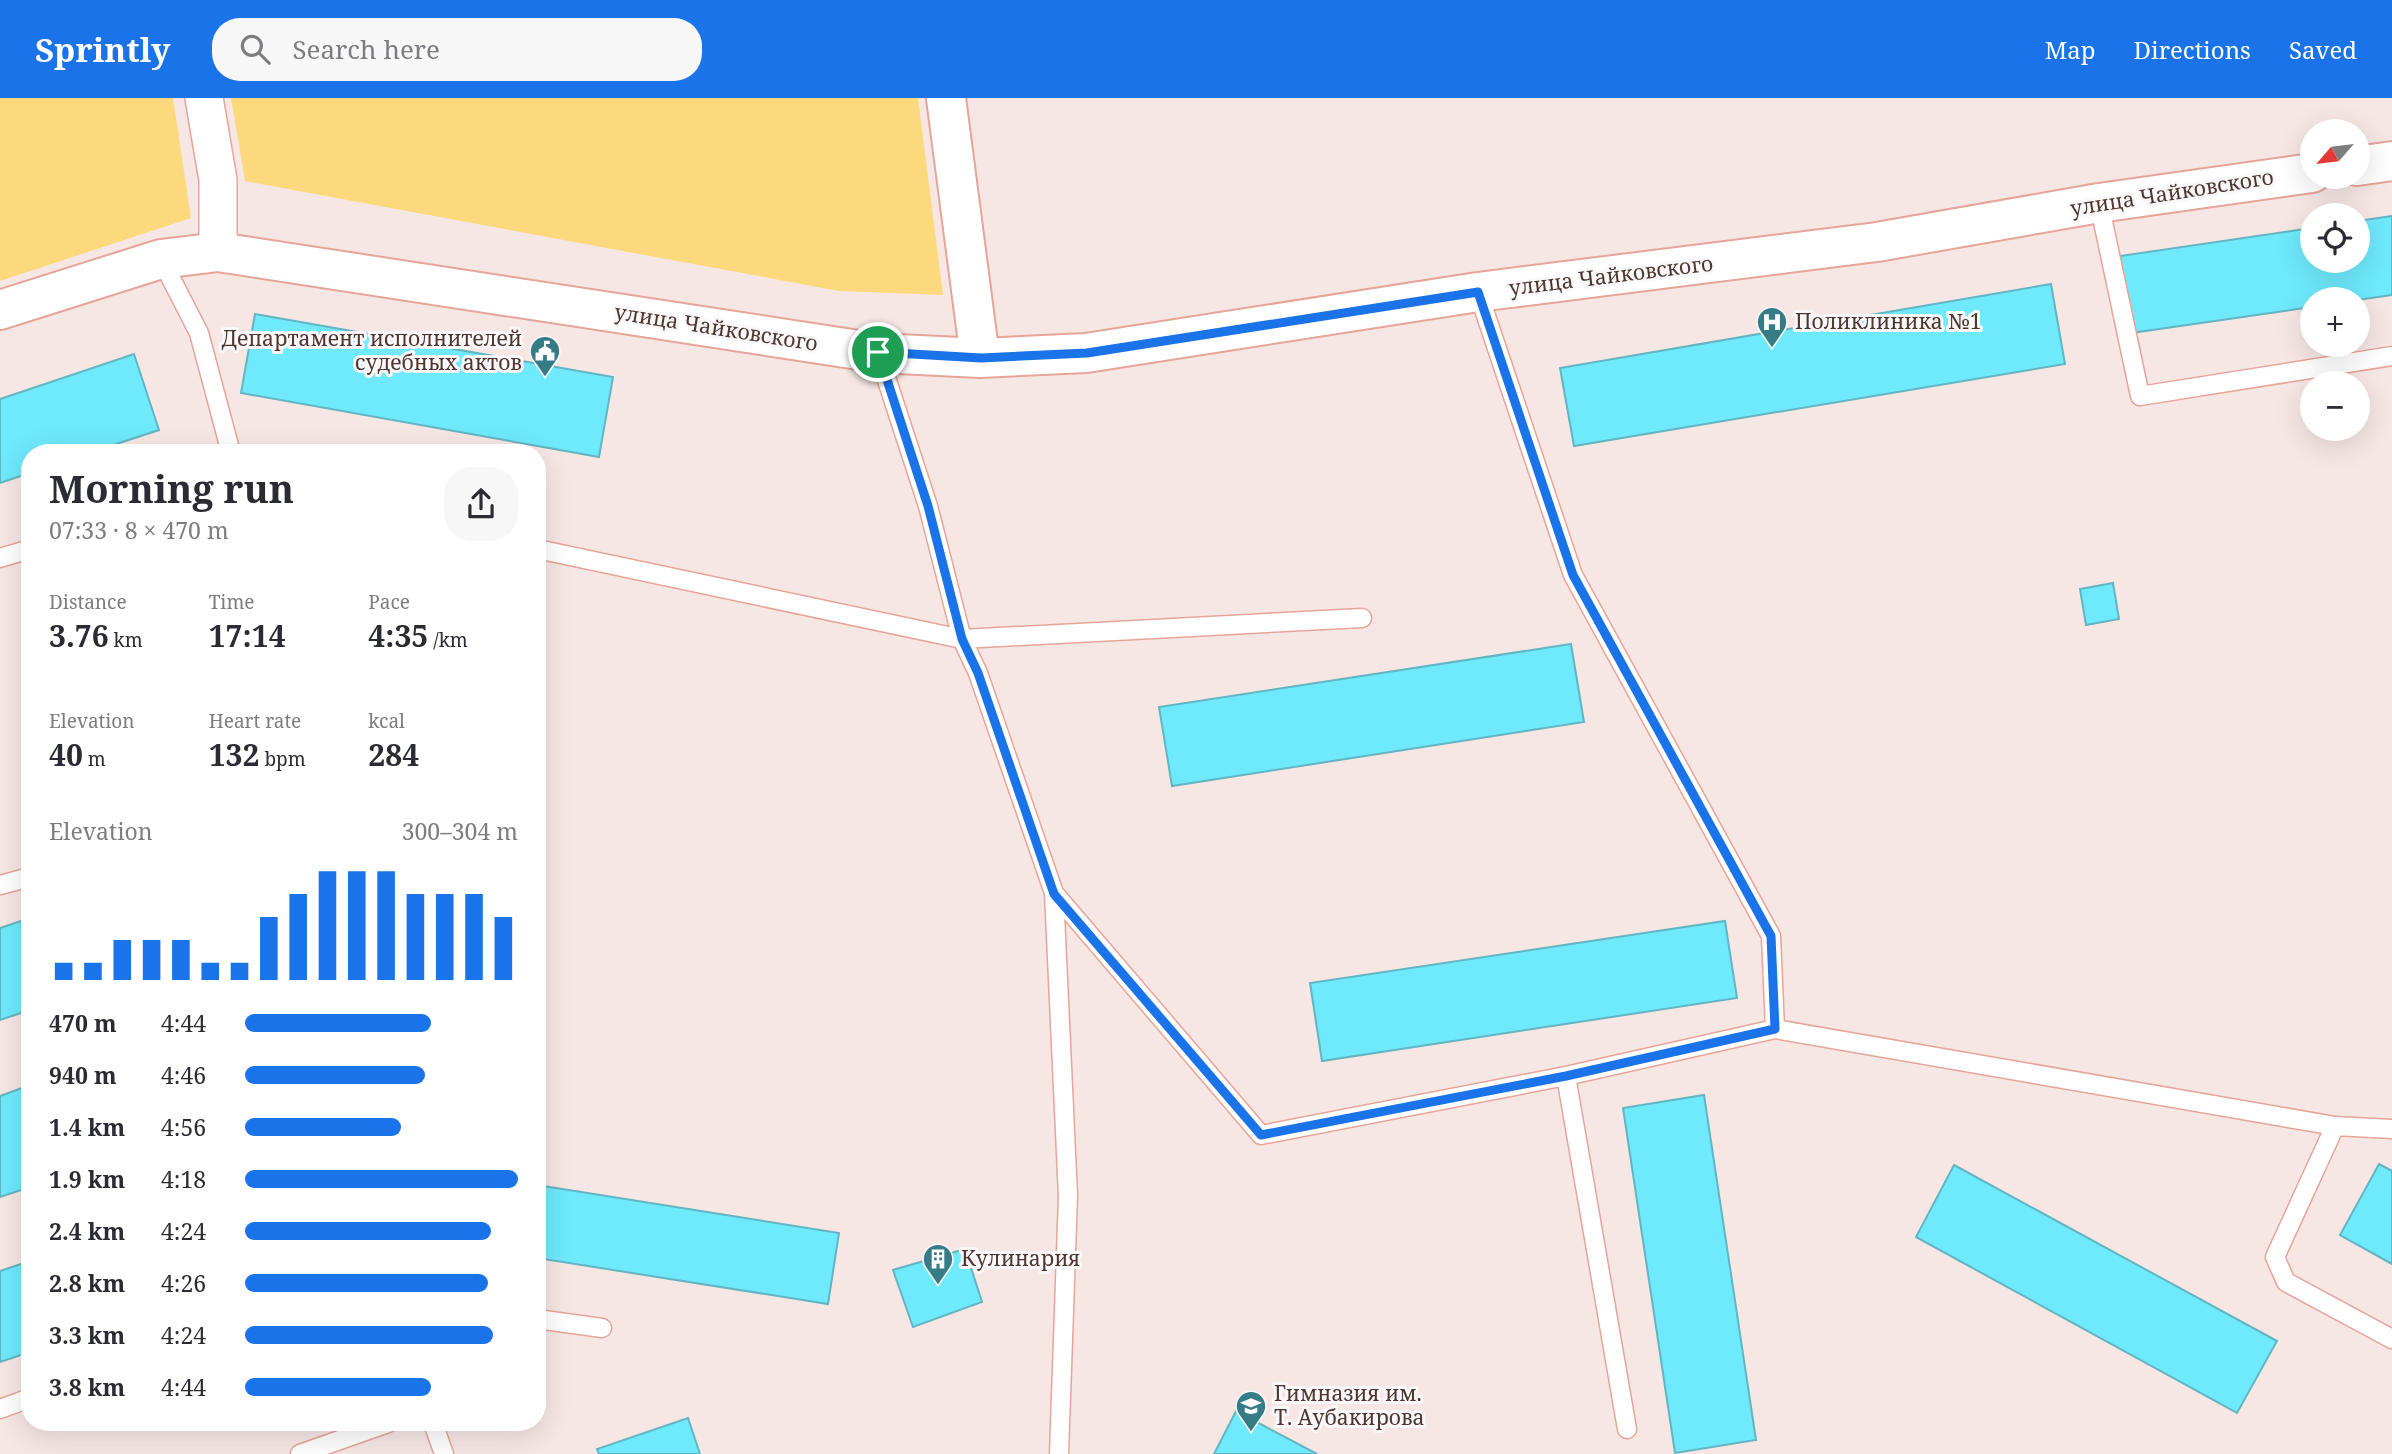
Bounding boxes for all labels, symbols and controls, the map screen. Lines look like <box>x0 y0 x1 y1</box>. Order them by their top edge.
search box <box>212 18 702 81</box>
text: Sprintly <box>35 27 170 72</box>
icon: search <box>236 30 274 68</box>
text: Search here <box>292 31 440 67</box>
text: Map <box>2045 33 2096 66</box>
text: Directions <box>2134 33 2251 66</box>
text: Saved <box>2289 33 2357 66</box>
north arrow <box>2300 119 2370 189</box>
map controls <box>2300 119 2370 441</box>
street label: улица Чайковского <box>2068 162 2276 222</box>
button: locate <box>2300 203 2370 273</box>
street label: улица Чайковского <box>1507 249 1715 301</box>
button: + <box>2300 287 2370 357</box>
street label: улица Чайковского <box>612 297 820 357</box>
hospital icon: Поликлиника №1 <box>1755 305 1789 349</box>
place label: Поликлиника №1 <box>1795 307 1982 335</box>
pin <box>848 322 908 382</box>
place label: Департамент исполнителей судебных актов <box>221 324 522 376</box>
icon: arrive <box>859 333 897 371</box>
public building icon: Департамент исполнителей судебных актов <box>528 334 562 378</box>
button: − <box>2300 371 2370 441</box>
text: Morning run <box>49 462 294 514</box>
button: share <box>444 467 518 541</box>
text: 07:33 · 8 × 470 m <box>49 514 229 546</box>
text: Distance <box>49 589 127 615</box>
text: Time <box>209 589 255 615</box>
text: Pace <box>368 589 410 615</box>
text: 3.76 <box>49 615 109 656</box>
text: 17:14 <box>209 615 286 656</box>
text: 4:35 <box>368 615 428 656</box>
text: km <box>109 627 143 653</box>
text: /km <box>428 627 468 653</box>
text: Elevation <box>49 708 135 734</box>
text: Heart rate <box>209 708 301 734</box>
text: kcal <box>368 708 405 734</box>
text: 40 <box>49 734 83 775</box>
text: 132 <box>209 734 260 775</box>
text: 284 <box>368 734 419 775</box>
text: m <box>83 746 106 772</box>
text: bpm <box>260 746 306 772</box>
text: Elevation <box>49 815 153 847</box>
text: 300–304 m <box>402 815 518 847</box>
text: 470 m <box>49 1007 117 1039</box>
text: 4:44 <box>161 1007 206 1039</box>
text: 940 m <box>49 1059 117 1091</box>
text: 4:46 <box>161 1059 206 1091</box>
text: 1.4 km <box>49 1111 125 1143</box>
text: 4:56 <box>161 1111 206 1143</box>
text: 1.9 km <box>49 1163 125 1195</box>
text: 4:18 <box>161 1163 206 1195</box>
text: 2.4 km <box>49 1215 125 1247</box>
text: 4:24 <box>161 1215 206 1247</box>
building icon: Кулинария <box>921 1242 955 1286</box>
place label: Кулинария <box>961 1244 1080 1272</box>
text: 2.8 km <box>49 1267 125 1299</box>
text: 4:26 <box>161 1267 206 1299</box>
text: 3.3 km <box>49 1319 125 1351</box>
text: 4:24 <box>161 1319 206 1351</box>
text: 3.8 km <box>49 1371 125 1403</box>
text: 4:44 <box>161 1371 206 1403</box>
place label: Гимназия им. Т. Аубакирова <box>1274 1379 1424 1431</box>
school or university icon: Гимназия им. Т. Аубакирова <box>1234 1389 1268 1433</box>

